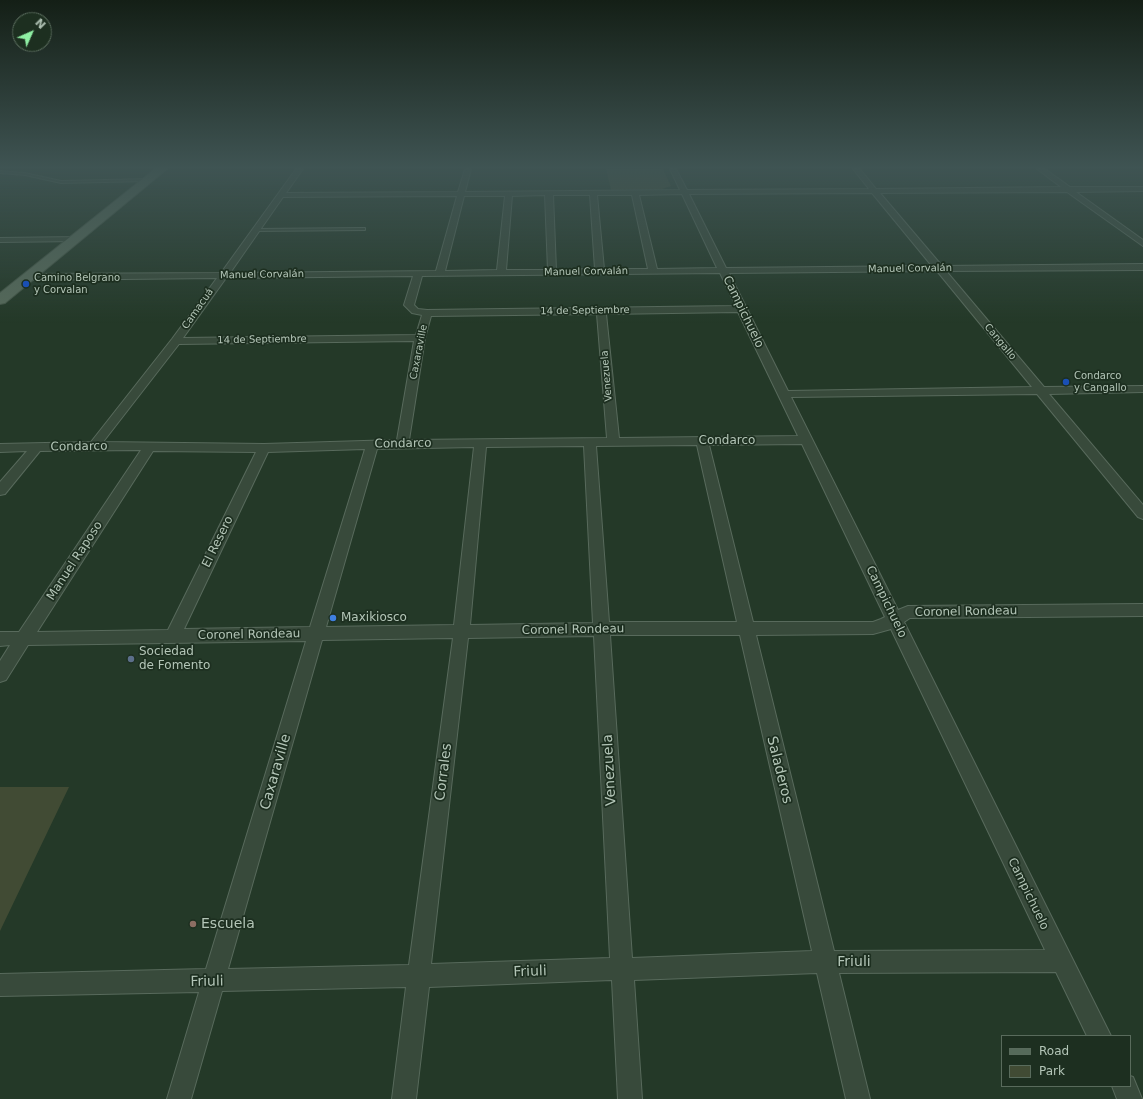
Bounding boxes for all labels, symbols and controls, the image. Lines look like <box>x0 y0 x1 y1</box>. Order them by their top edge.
north arrow <box>12 12 52 52</box>
text: N <box>32 16 48 32</box>
street label: Manuel Corvalán <box>868 262 952 276</box>
street label: Manuel Corvalán <box>544 265 628 279</box>
street label: Manuel Corvalán <box>220 268 304 282</box>
place label: Camino Belgrano y Corvalan <box>34 272 120 296</box>
street label: Campichuelo <box>719 274 767 350</box>
marker: Camino Belgrano y Corvalan <box>21 279 31 289</box>
street label: Camacuá <box>180 286 216 332</box>
street label: 14 de Septiembre <box>540 304 630 318</box>
street label: Cangallo <box>981 321 1019 363</box>
street label: Caxaraville <box>408 323 430 381</box>
street label: 14 de Septiembre <box>217 333 307 347</box>
street label: Venezuela <box>599 350 615 402</box>
place label: Condarco y Cangallo <box>1074 370 1127 394</box>
marker: Condarco y Cangallo <box>1061 377 1071 387</box>
street label: Condarco <box>699 434 755 448</box>
street label: Condarco <box>374 436 432 452</box>
street label: Condarco <box>50 439 108 455</box>
street label: El Resero <box>199 514 237 570</box>
street label: Manuel Raposo <box>44 519 106 603</box>
street label: Campichuelo <box>862 564 910 640</box>
street label: Coronel Rondeau <box>915 604 1017 620</box>
place label: Maxikiosco <box>341 611 407 625</box>
marker: Maxikiosco <box>328 613 338 623</box>
street label: Coronel Rondeau <box>522 622 624 638</box>
street label: Coronel Rondeau <box>198 627 300 643</box>
place label: Sociedad de Fomento <box>139 645 210 673</box>
marker: Sociedad de Fomento <box>126 654 136 664</box>
street label: Caxaraville <box>257 732 295 812</box>
street label: Venezuela <box>600 734 620 806</box>
street label: Saladeros <box>763 735 795 805</box>
street label: Corrales <box>432 742 456 802</box>
street label: Campichuelo <box>1004 856 1052 932</box>
place label: Escuela <box>201 916 255 932</box>
marker: Escuela <box>188 919 198 929</box>
street label: Friuli <box>837 954 871 970</box>
street label: Friuli <box>513 963 547 981</box>
street label: Friuli <box>190 973 224 991</box>
legend <box>1001 1035 1131 1087</box>
text: Road <box>1039 1044 1069 1058</box>
text: Park <box>1039 1064 1065 1078</box>

